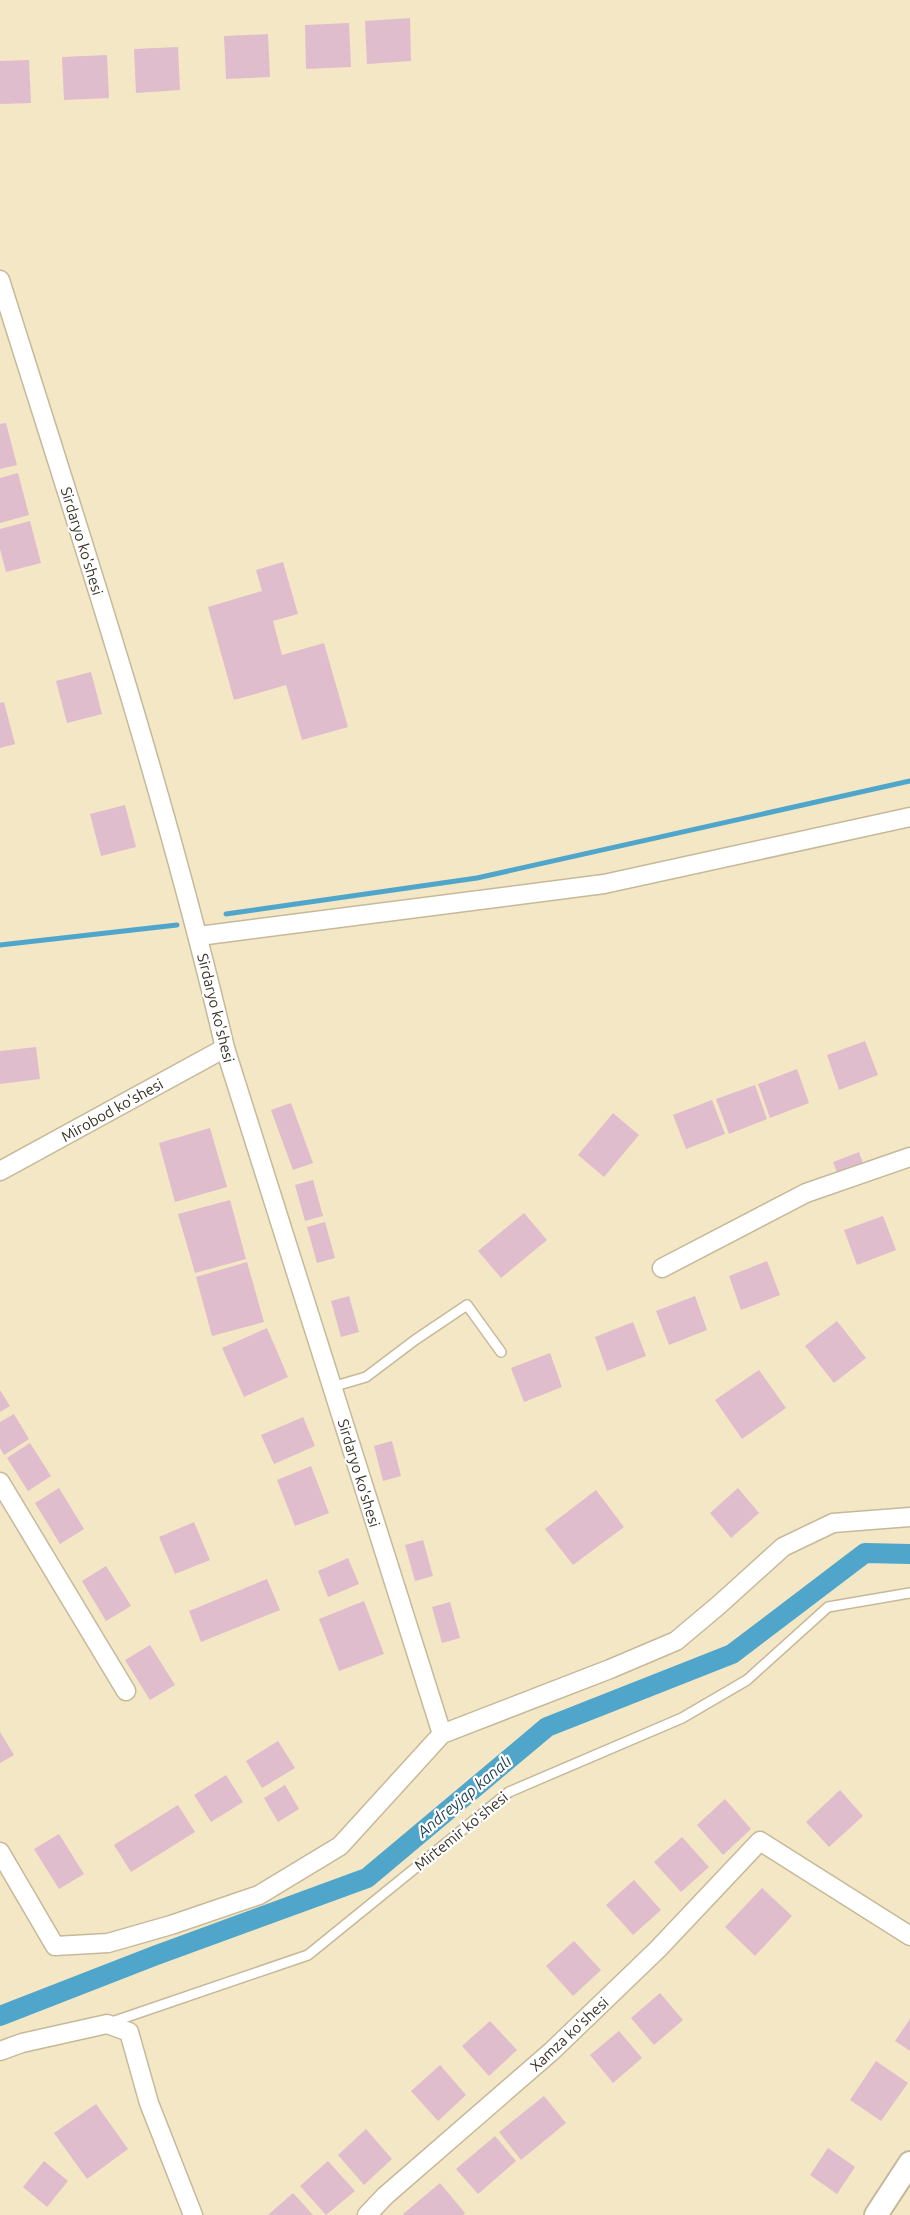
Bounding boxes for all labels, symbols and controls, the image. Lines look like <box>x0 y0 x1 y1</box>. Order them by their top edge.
street label: Sirdaryo ko'shesi <box>58 485 106 597</box>
street label: Sirdaryo ko'shesi <box>194 952 238 1064</box>
street label: Mirobod ko'shesi <box>58 1075 166 1145</box>
street label: Sirdaryo ko'shesi <box>335 1417 383 1529</box>
water label: Andreyjap kanalı <box>413 1751 515 1841</box>
street label: Mirtemir ko'shesi <box>411 1788 511 1874</box>
street label: Xamza ko'shesi <box>526 1993 612 2075</box>

